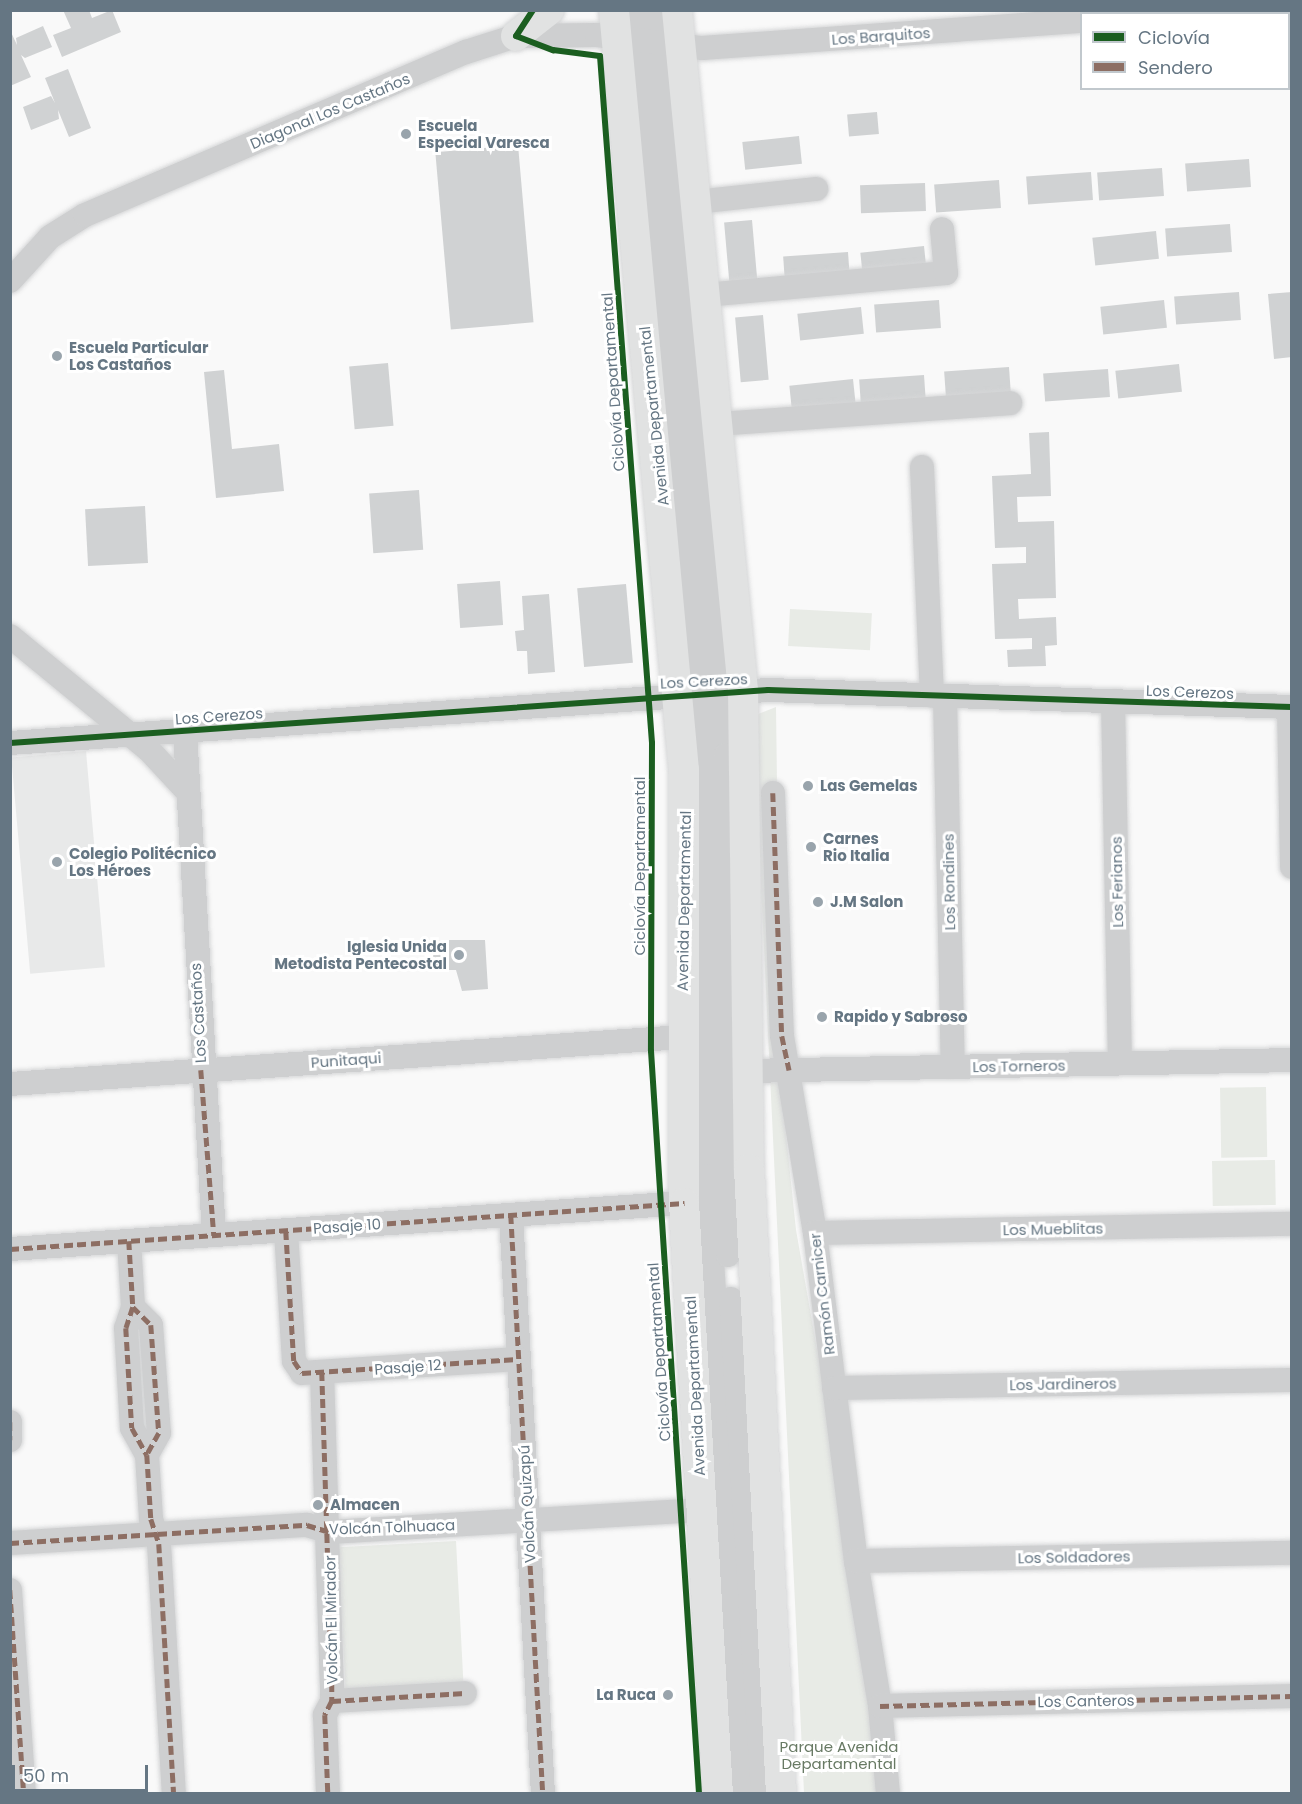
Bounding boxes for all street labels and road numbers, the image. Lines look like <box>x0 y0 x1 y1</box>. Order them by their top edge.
street label: Los Barquitos <box>831 24 931 48</box>
street label: Diagonal Los Castaños <box>247 69 413 153</box>
street label: Ciclovía Departamental <box>598 292 628 472</box>
street label: Avenida Departamental <box>636 325 672 507</box>
street label: Los Cerezos <box>660 670 748 692</box>
street label: Los Cerezos <box>1146 681 1234 703</box>
street label: Los Cerezos <box>175 704 263 728</box>
street label: Ciclovía Departamental <box>631 777 649 955</box>
street label: Avenida Departamental <box>673 811 695 991</box>
street label: Los Rondines <box>939 833 959 931</box>
street label: Los Ferianos <box>1107 836 1127 928</box>
street label: Los Castaños <box>186 963 210 1063</box>
street label: Punitaqui <box>310 1049 382 1071</box>
street label: Los Torneros <box>972 1056 1066 1076</box>
street label: Pasaje 10 <box>312 1215 382 1237</box>
street label: Los Mueblitas <box>1003 1219 1103 1239</box>
street label: Ramón Carnicer <box>806 1232 838 1356</box>
street label: Ciclovía Departamental <box>644 1262 674 1442</box>
street label: Avenida Departamental <box>681 1295 709 1477</box>
street label: Pasaje 12 <box>374 1356 442 1378</box>
street label: Los Jardineros <box>1009 1374 1117 1394</box>
street label: Volcán Quizapú <box>515 1445 539 1563</box>
street label: Volcán Tolhuaca <box>329 1516 455 1538</box>
street label: Los Soldadores <box>1017 1547 1131 1567</box>
street label: Volcán El Mirador <box>321 1555 341 1685</box>
street label: Los Canteros <box>1037 1691 1135 1711</box>

